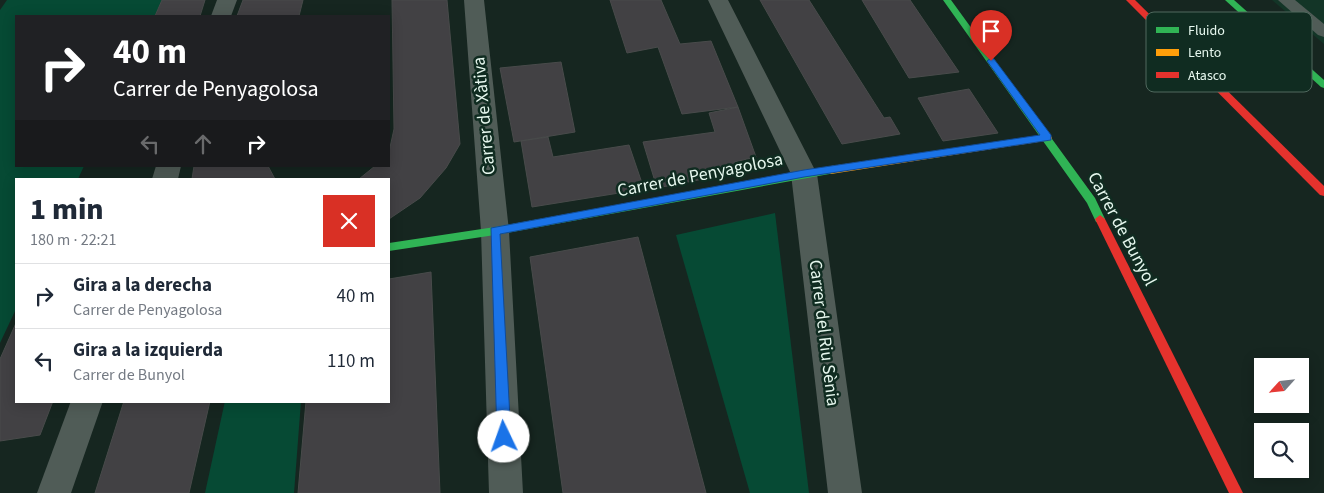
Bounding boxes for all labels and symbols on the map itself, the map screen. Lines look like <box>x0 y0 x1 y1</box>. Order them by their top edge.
pin <box>970 10 1012 61</box>
legend <box>1146 12 1312 92</box>
text: Fluido <box>1188 21 1225 41</box>
text: Lento <box>1188 43 1221 63</box>
street label: Carrer de Xàtiva <box>466 56 502 176</box>
text: Atasco <box>1188 66 1226 86</box>
street label: Carrer de Penyagolosa <box>615 147 785 203</box>
street label: Carrer de Bunyol <box>1081 168 1163 290</box>
street label: Carrer del Riu Sènia <box>803 258 845 408</box>
north arrow <box>1254 358 1309 412</box>
position arrow <box>477 410 529 462</box>

